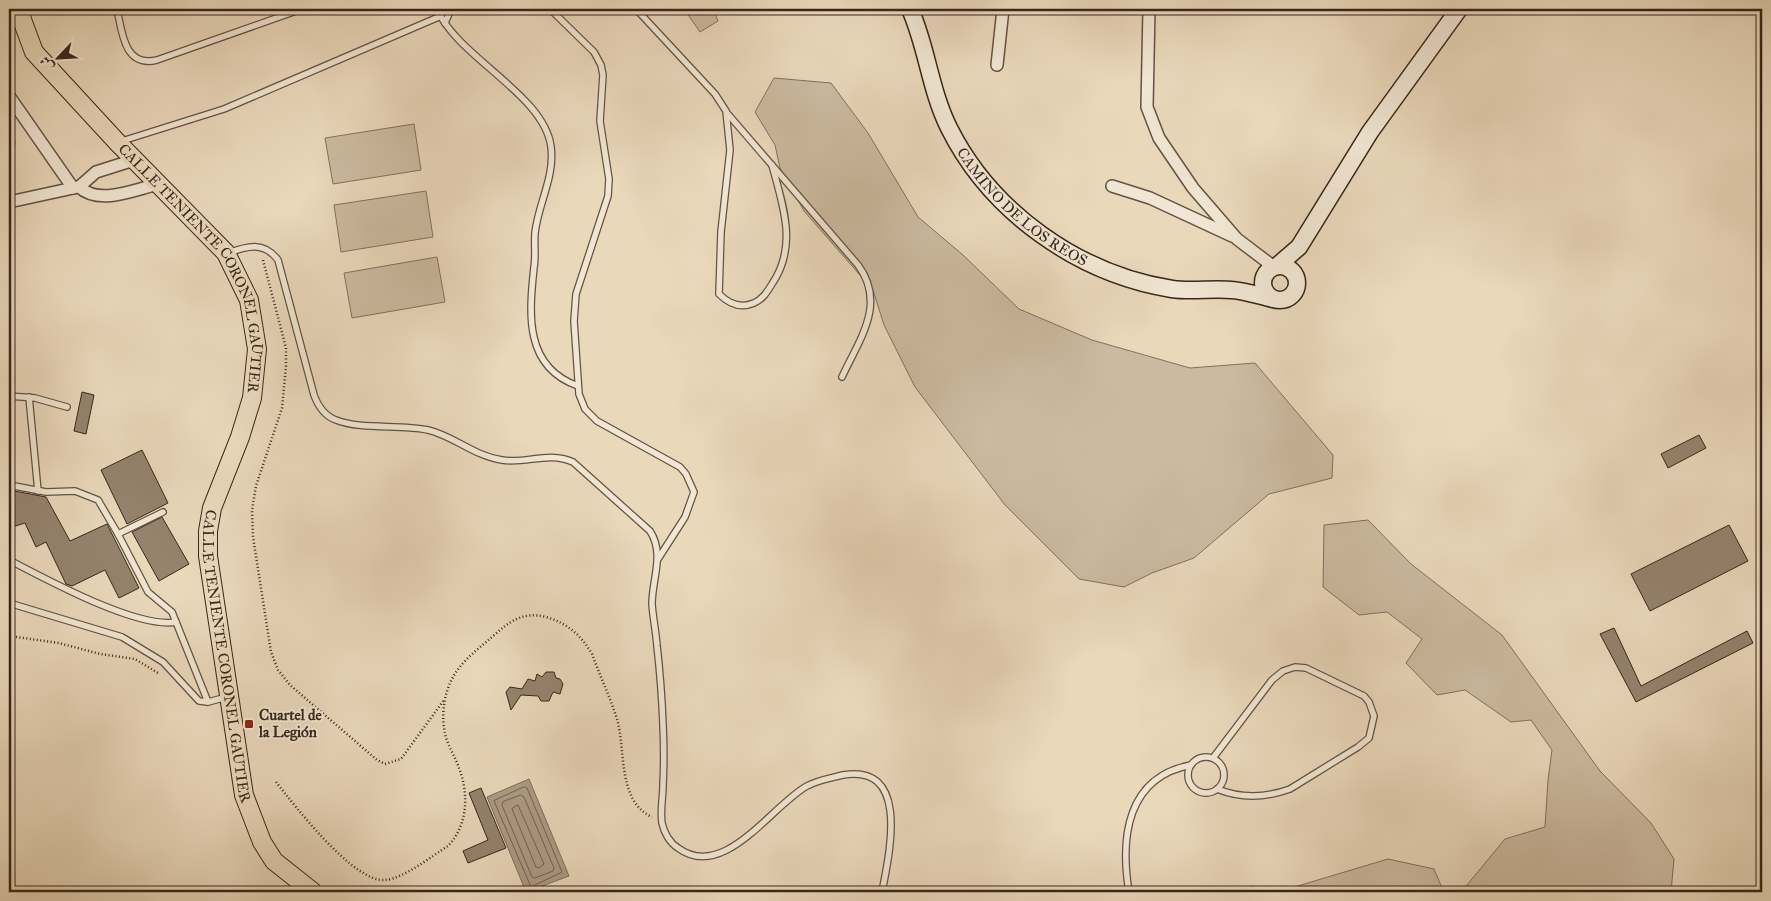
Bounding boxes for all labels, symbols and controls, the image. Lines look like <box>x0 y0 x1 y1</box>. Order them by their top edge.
north arrow <box>32 32 82 82</box>
text: ش <box>36 53 57 73</box>
street label: CALLE TENIENTE CORONEL GAUTIER <box>115 140 267 394</box>
street label: CAMINO DE LOS REOS <box>953 144 1091 270</box>
street label: CALLE TENIENTE CORONEL GAUTIER <box>199 508 255 806</box>
place label: Cuartel de la Legión <box>258 706 323 742</box>
marker: Cuartel de la Legión <box>243 718 255 730</box>

